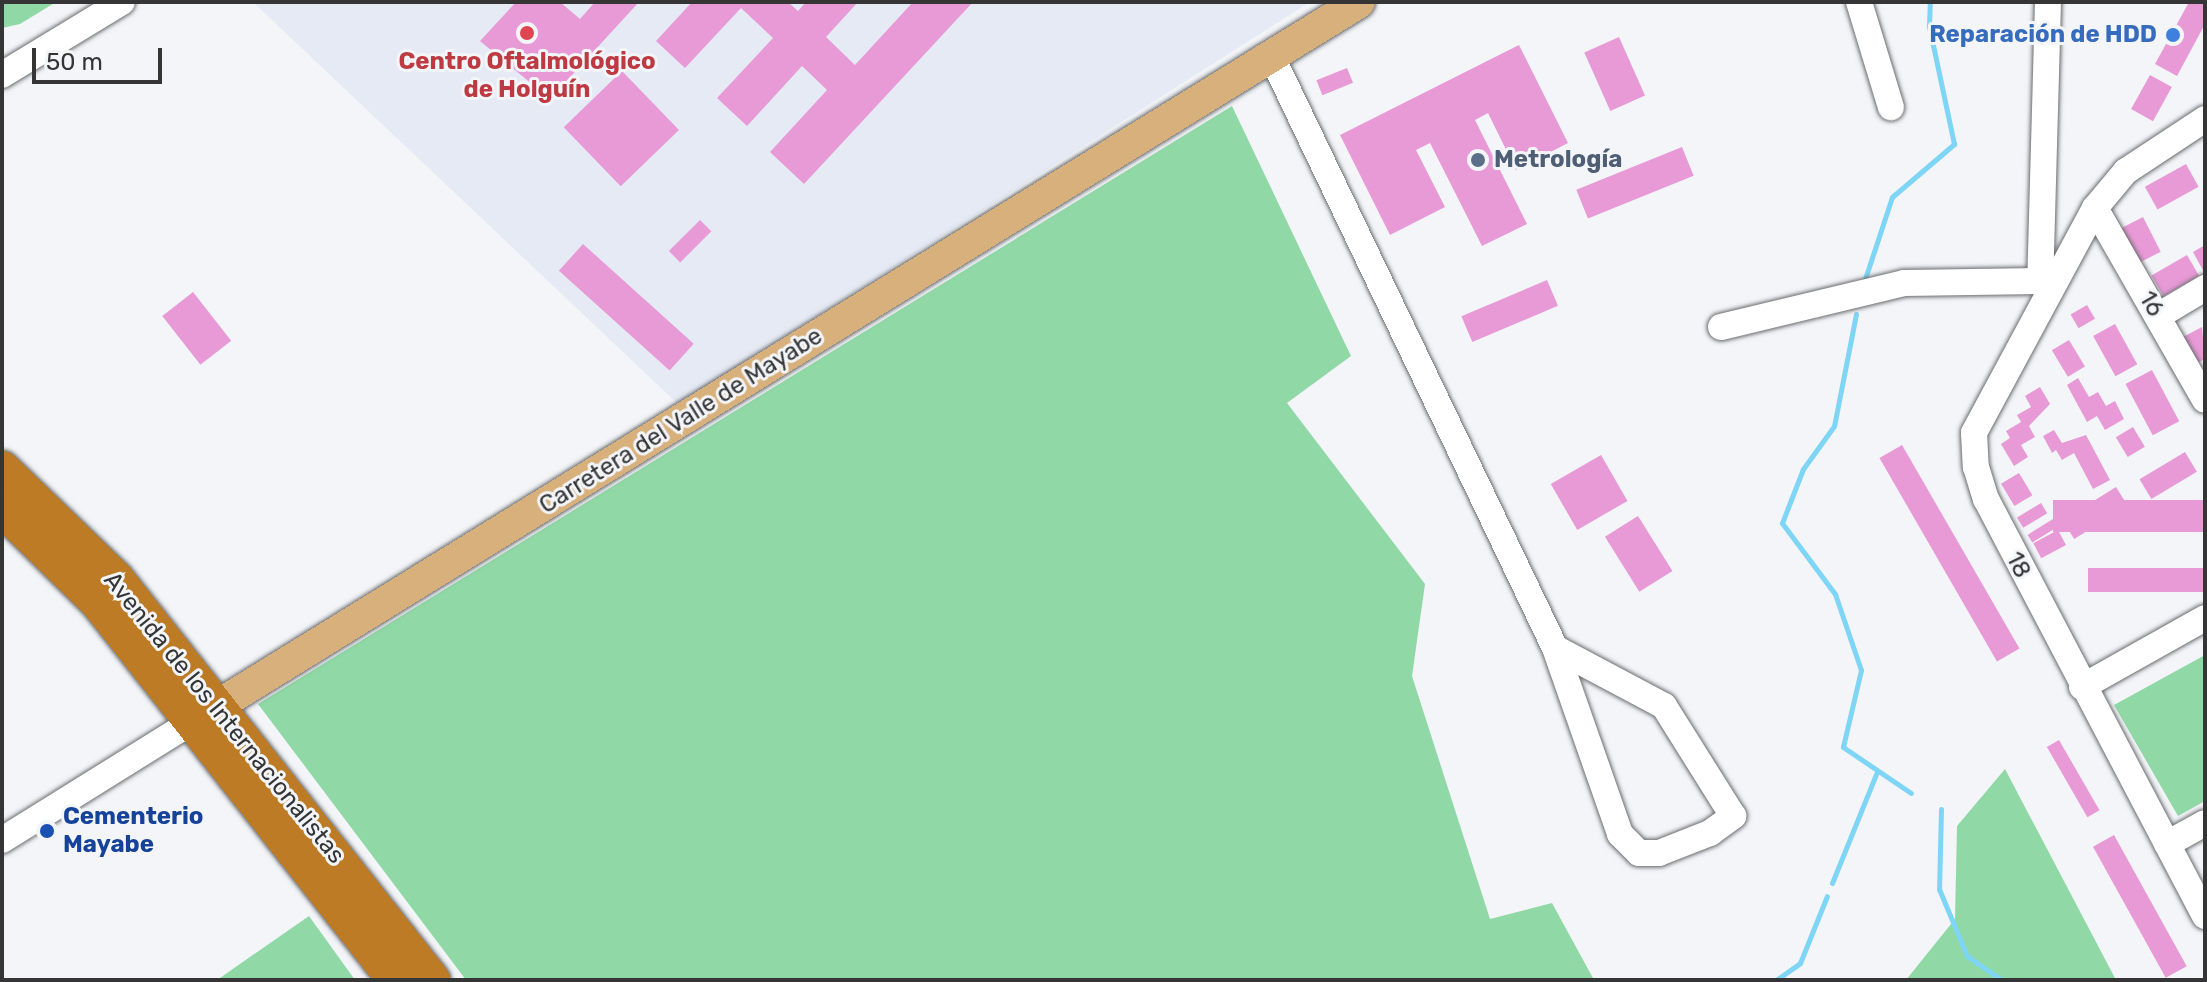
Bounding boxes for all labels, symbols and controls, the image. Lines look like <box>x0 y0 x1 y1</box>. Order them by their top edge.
place label: Reparación de HDD <box>1929 21 2157 49</box>
marker: Centro Oftalmológico de Holguín <box>516 22 538 44</box>
marker: Reparación de HDD <box>2164 26 2182 44</box>
scale bar <box>36 32 166 82</box>
text: 50 m <box>46 48 103 76</box>
place label: Centro Oftalmológico de Holguín <box>398 48 656 104</box>
place label: Metrología <box>1494 146 1623 174</box>
marker: Metrología <box>1469 151 1487 169</box>
street label: 16 <box>2132 286 2170 322</box>
street label: Carretera del Valle de Mayabe <box>534 322 828 520</box>
street label: 18 <box>1999 547 2037 583</box>
street label: Avenida de los Internacionalistas <box>97 566 351 870</box>
place label: Cementerio Mayabe <box>63 803 204 859</box>
marker: Cementerio Mayabe <box>38 822 56 840</box>

